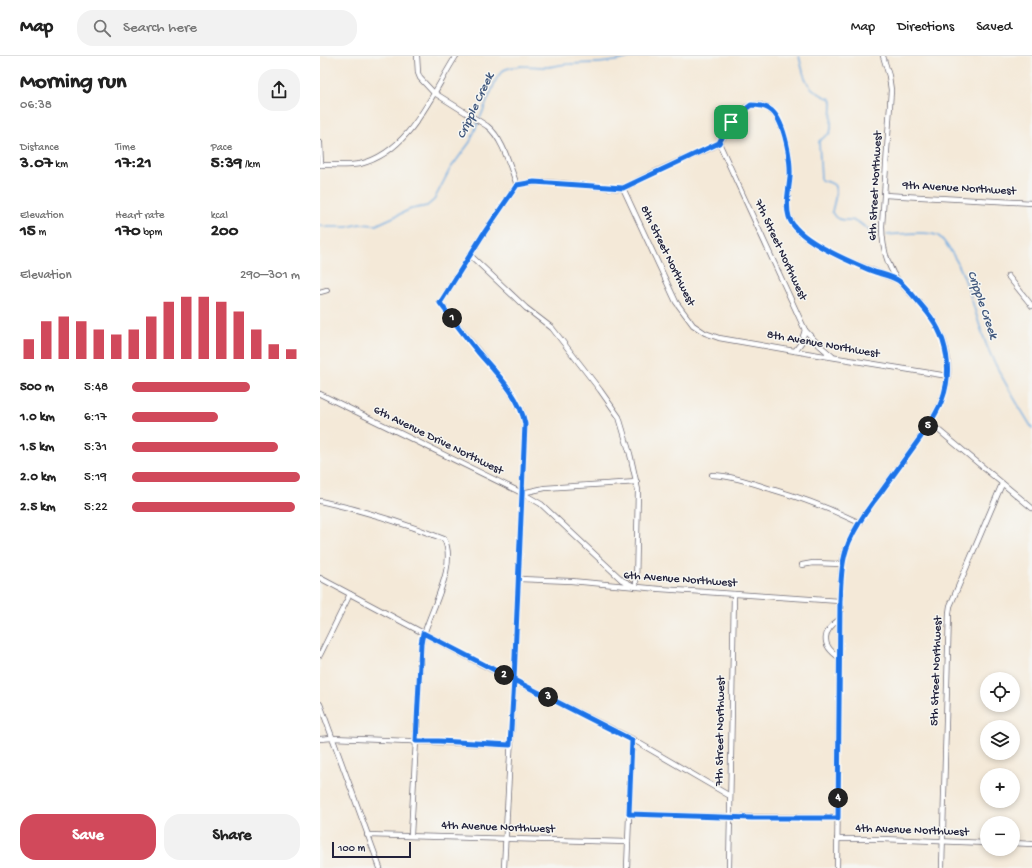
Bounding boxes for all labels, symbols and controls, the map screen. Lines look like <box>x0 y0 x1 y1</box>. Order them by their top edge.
search box <box>77 10 357 46</box>
text: Map <box>20 16 53 39</box>
icon: search <box>91 17 113 39</box>
text: Search here <box>123 19 197 37</box>
text: Map <box>851 19 875 36</box>
text: Directions <box>897 19 954 36</box>
text: Saved <box>976 19 1012 36</box>
button: share <box>258 69 300 111</box>
text: Morning run <box>20 70 126 96</box>
water label: Cripple Creek <box>454 70 498 141</box>
text: 06:38 <box>20 98 52 113</box>
pin <box>714 105 748 139</box>
icon: arrive <box>720 111 742 133</box>
street label: 6th Street Northwest <box>866 130 886 241</box>
text: Distance <box>20 142 59 154</box>
text: Time <box>115 142 135 154</box>
text: Pace <box>211 142 232 154</box>
text: 3.07 <box>20 154 53 174</box>
text: 17:21 <box>115 154 152 174</box>
text: 5:39 <box>211 154 242 174</box>
text: km <box>53 159 68 171</box>
text: /km <box>242 159 260 171</box>
street label: 9th Avenue Northwest <box>901 179 1017 199</box>
street label: 7th Street Northwest <box>750 196 810 304</box>
street label: 8th Street Northwest <box>637 203 698 310</box>
text: Elevation <box>20 210 64 222</box>
text: Heart rate <box>115 210 165 222</box>
text: kcal <box>211 210 228 222</box>
text: 15 <box>20 222 36 242</box>
text: 170 <box>115 222 141 242</box>
text: 200 <box>211 222 238 242</box>
text: m <box>36 227 46 239</box>
text: bpm <box>141 227 162 239</box>
text: Elevation <box>20 268 72 283</box>
text: 290–301 m <box>240 268 300 283</box>
water label: Cripple Creek <box>963 269 1001 342</box>
pin: 1 <box>442 308 462 328</box>
text: 1 <box>450 312 454 324</box>
street label: 8th Avenue Northwest <box>766 328 882 362</box>
text: 500 m <box>20 380 54 395</box>
text: 5:48 <box>84 380 108 395</box>
street label: 6th Avenue Drive Northwest <box>371 403 506 479</box>
text: 1.0 km <box>20 410 55 425</box>
text: 6:17 <box>84 410 107 425</box>
pin: 5 <box>918 416 938 436</box>
text: 5 <box>925 420 931 432</box>
text: 1.5 km <box>20 440 54 455</box>
text: 5:31 <box>84 440 107 455</box>
text: 2.0 km <box>20 470 56 485</box>
text: 5:19 <box>84 470 107 485</box>
text: 2.5 km <box>20 500 55 515</box>
text: 5:22 <box>84 500 108 515</box>
street label: 6th Avenue Northwest <box>623 569 738 591</box>
street label: 5th Street Northwest <box>928 615 946 726</box>
pin: 2 <box>494 665 514 685</box>
text: 2 <box>501 669 507 681</box>
map controls <box>980 672 1020 856</box>
button: locate <box>980 672 1020 712</box>
street label: 7th Street Northwest <box>713 675 729 787</box>
pin: 3 <box>538 687 558 707</box>
text: 3 <box>545 691 551 703</box>
button: layers <box>980 720 1020 760</box>
button: + <box>980 768 1020 808</box>
pin: 4 <box>828 788 848 808</box>
text: 4 <box>835 792 841 804</box>
button: Save <box>20 814 156 860</box>
button: Share <box>164 814 300 860</box>
button: − <box>980 816 1020 856</box>
street label: 4th Avenue Northwest <box>441 819 556 837</box>
street label: 4th Avenue Northwest <box>855 822 970 840</box>
scale bar <box>332 840 411 859</box>
text: 100 m <box>338 843 365 855</box>

